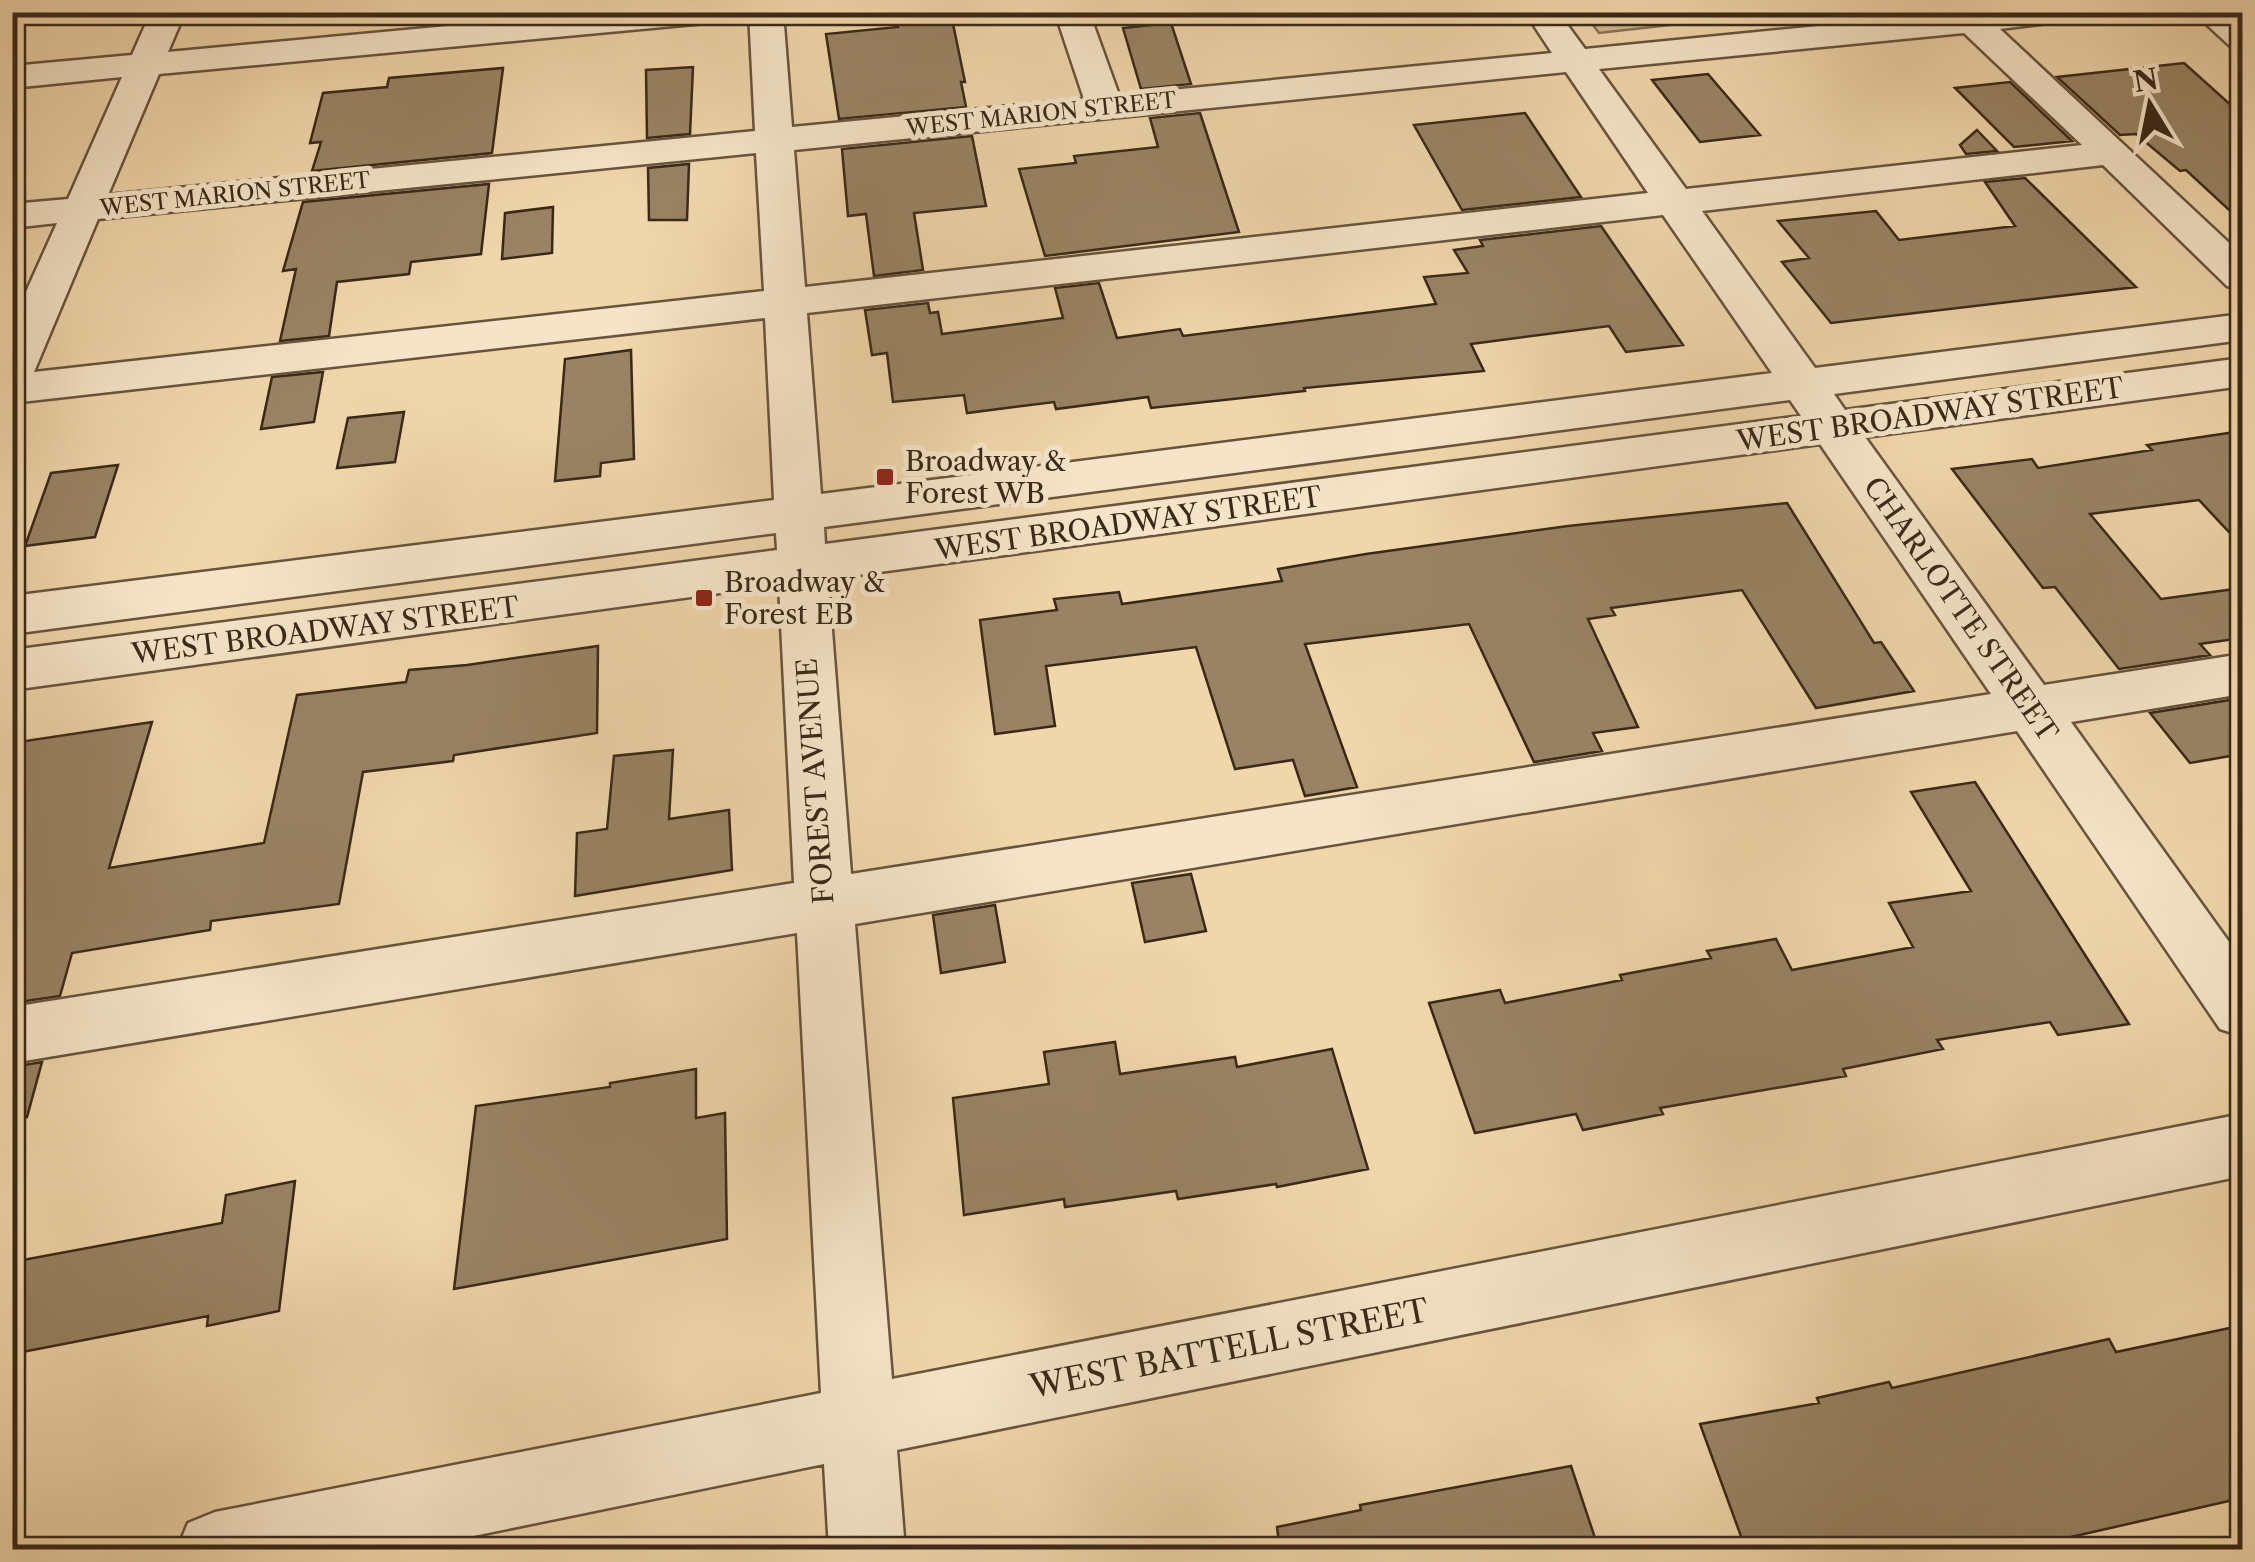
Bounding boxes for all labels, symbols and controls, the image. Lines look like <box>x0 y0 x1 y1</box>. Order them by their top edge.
north arrow <box>2100 55 2200 155</box>
text: N <box>2131 62 2161 99</box>
street label: WEST MARION STREET <box>904 86 1178 142</box>
street label: WEST MARION STREET <box>98 166 372 222</box>
street label: WEST BROADWAY STREET <box>1734 370 2126 458</box>
place label: Broadway & Forest WB <box>905 444 1066 510</box>
marker: Broadway & Forest WB <box>874 466 896 488</box>
street label: CHARLOTTE STREET <box>1857 470 2065 748</box>
street label: WEST BROADWAY STREET <box>932 479 1324 567</box>
place label: Broadway & Forest EB <box>724 565 885 631</box>
marker: Broadway & Forest EB <box>693 587 715 609</box>
street label: WEST BROADWAY STREET <box>128 589 521 671</box>
street label: FOREST AVENUE <box>789 657 841 905</box>
street label: WEST BATTELL STREET <box>1025 1290 1432 1406</box>

